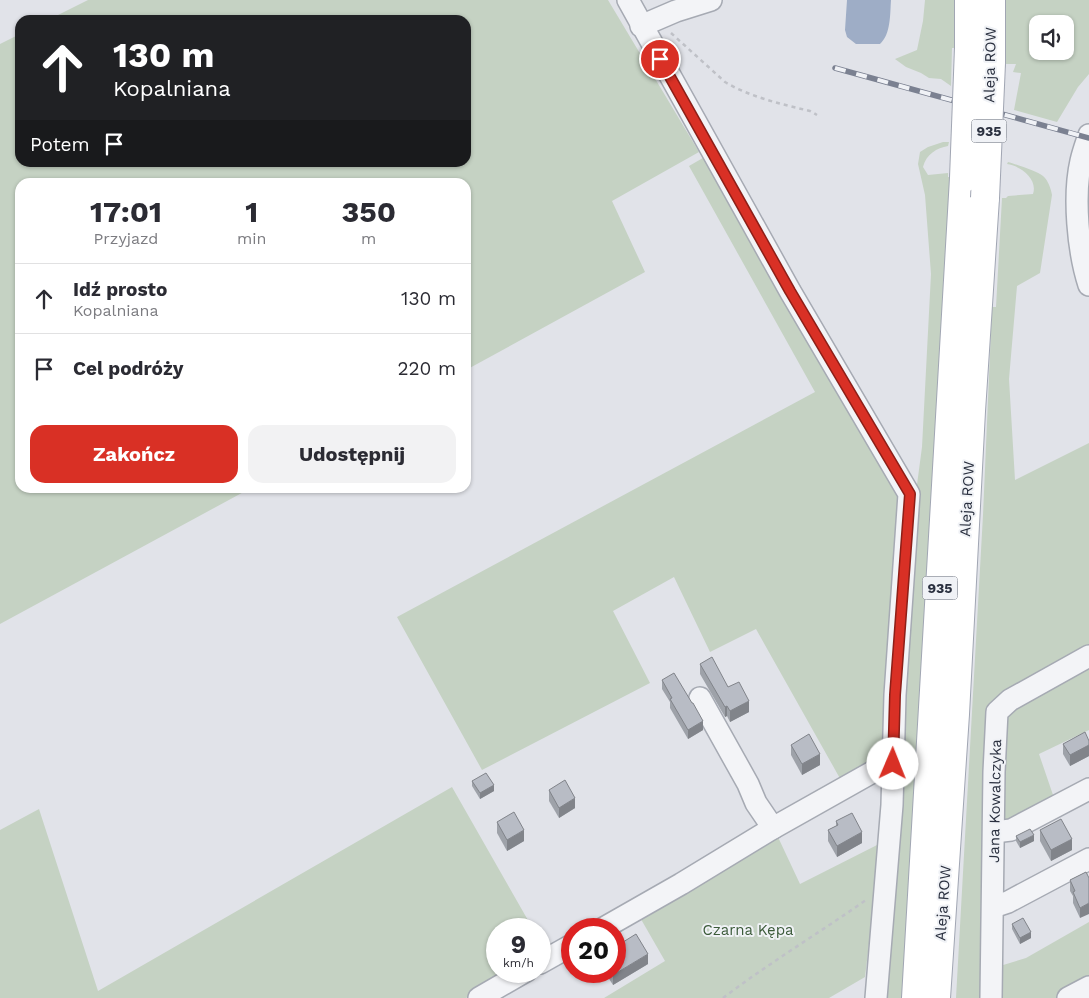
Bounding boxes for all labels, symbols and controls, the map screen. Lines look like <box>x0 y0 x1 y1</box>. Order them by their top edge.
map controls <box>1029 15 1074 60</box>
button: sound <box>1029 15 1074 60</box>
street label: Aleja ROW <box>980 27 1000 103</box>
text: 130 m <box>113 34 214 76</box>
icon: ahead <box>30 35 95 100</box>
pin <box>639 38 681 80</box>
icon: arrive <box>646 45 674 73</box>
text: Kopalniana <box>113 76 231 101</box>
road number: 935 <box>972 120 1006 142</box>
icon: arrive <box>100 130 128 158</box>
text: Potem <box>30 133 90 156</box>
text: 17:01 <box>90 194 162 229</box>
text: 1 <box>245 194 258 229</box>
text: 350 <box>341 194 396 229</box>
text: Przyjazd <box>94 229 158 248</box>
text: min <box>237 229 266 248</box>
text: m <box>361 229 376 248</box>
text: Idź prosto <box>73 278 167 301</box>
icon: ahead <box>30 285 58 313</box>
text: 130 m <box>401 287 456 310</box>
text: Kopalniana <box>73 301 159 320</box>
icon: arrive <box>30 355 58 383</box>
text: Cel podróży <box>73 357 183 380</box>
text: 220 m <box>397 357 456 380</box>
button: Zakończ <box>30 425 238 483</box>
button: Udostępnij <box>248 425 456 483</box>
street label: Aleja ROW <box>956 461 978 537</box>
road number: 935 <box>922 576 958 600</box>
position arrow <box>866 737 918 789</box>
street label: Jana Kowalczyka <box>985 739 1005 863</box>
street label: Aleja ROW <box>931 865 955 941</box>
speed limit sign: 20 <box>561 918 626 983</box>
park label: Czarna Kępa <box>702 921 794 939</box>
text: 9 <box>511 930 526 959</box>
text: km/h <box>503 956 534 970</box>

